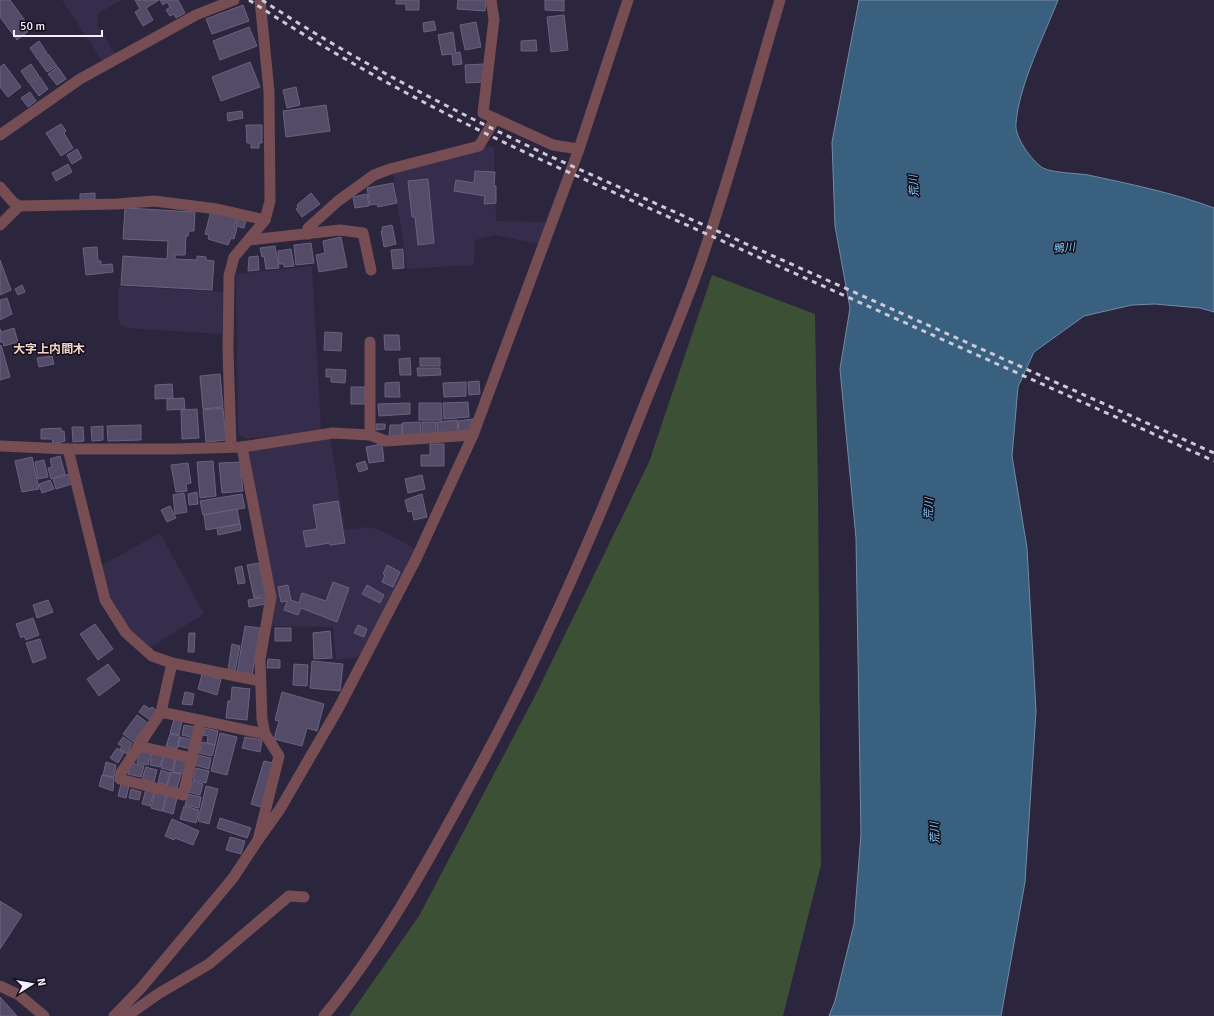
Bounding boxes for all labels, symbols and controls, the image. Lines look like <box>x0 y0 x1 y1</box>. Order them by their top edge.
scale bar <box>14 12 102 38</box>
text: 50 m <box>20 19 45 34</box>
water label: 荒川 <box>907 174 921 197</box>
water label: 鴨川 <box>1052 240 1077 255</box>
district label: 大字上内間木 <box>13 342 85 357</box>
water label: 荒川 <box>922 497 936 520</box>
water label: 荒川 <box>928 821 942 844</box>
north arrow <box>12 964 52 1004</box>
text: N <box>34 977 48 987</box>

